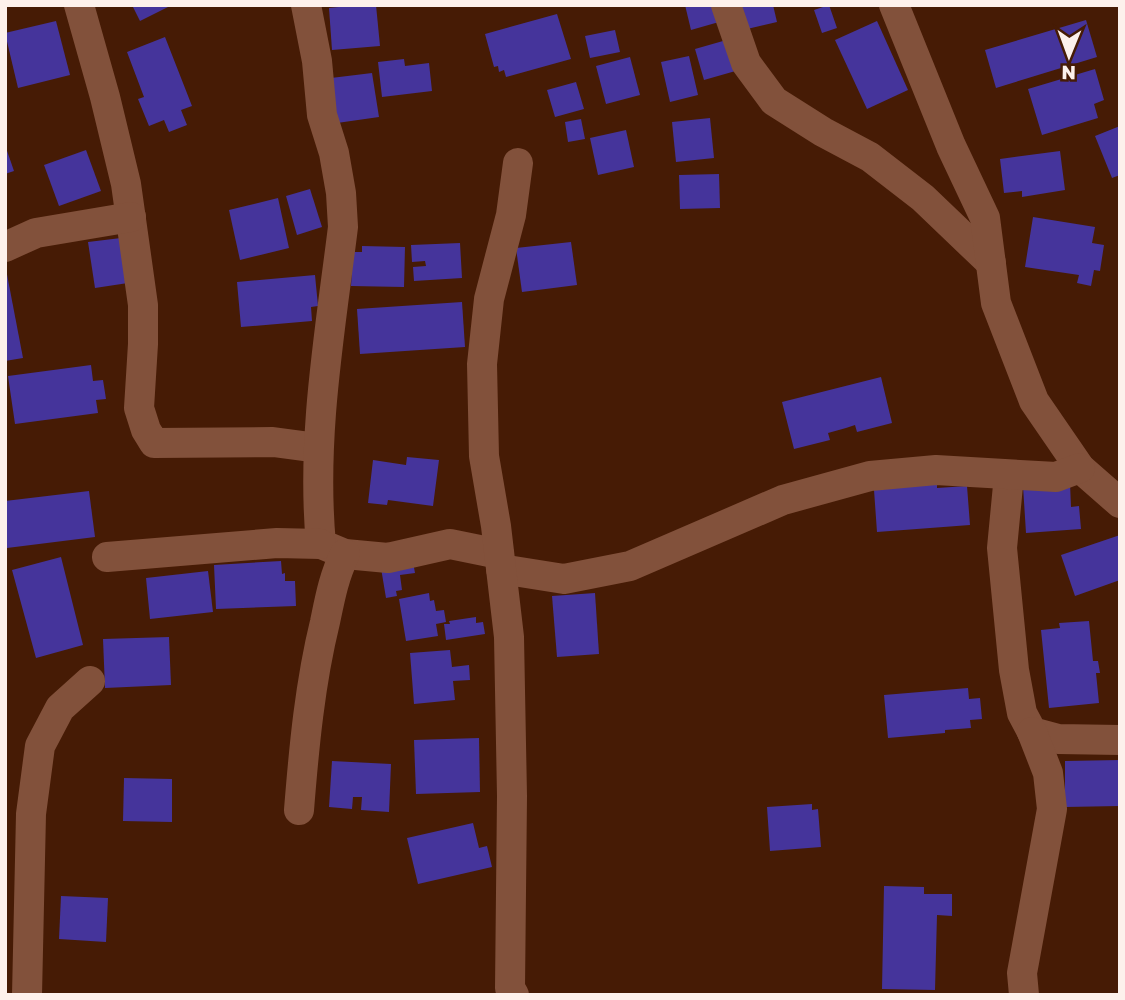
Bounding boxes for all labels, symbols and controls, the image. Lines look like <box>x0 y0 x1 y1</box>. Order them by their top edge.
north arrow <box>1034 21 1104 91</box>
text: N <box>1061 62 1076 85</box>

